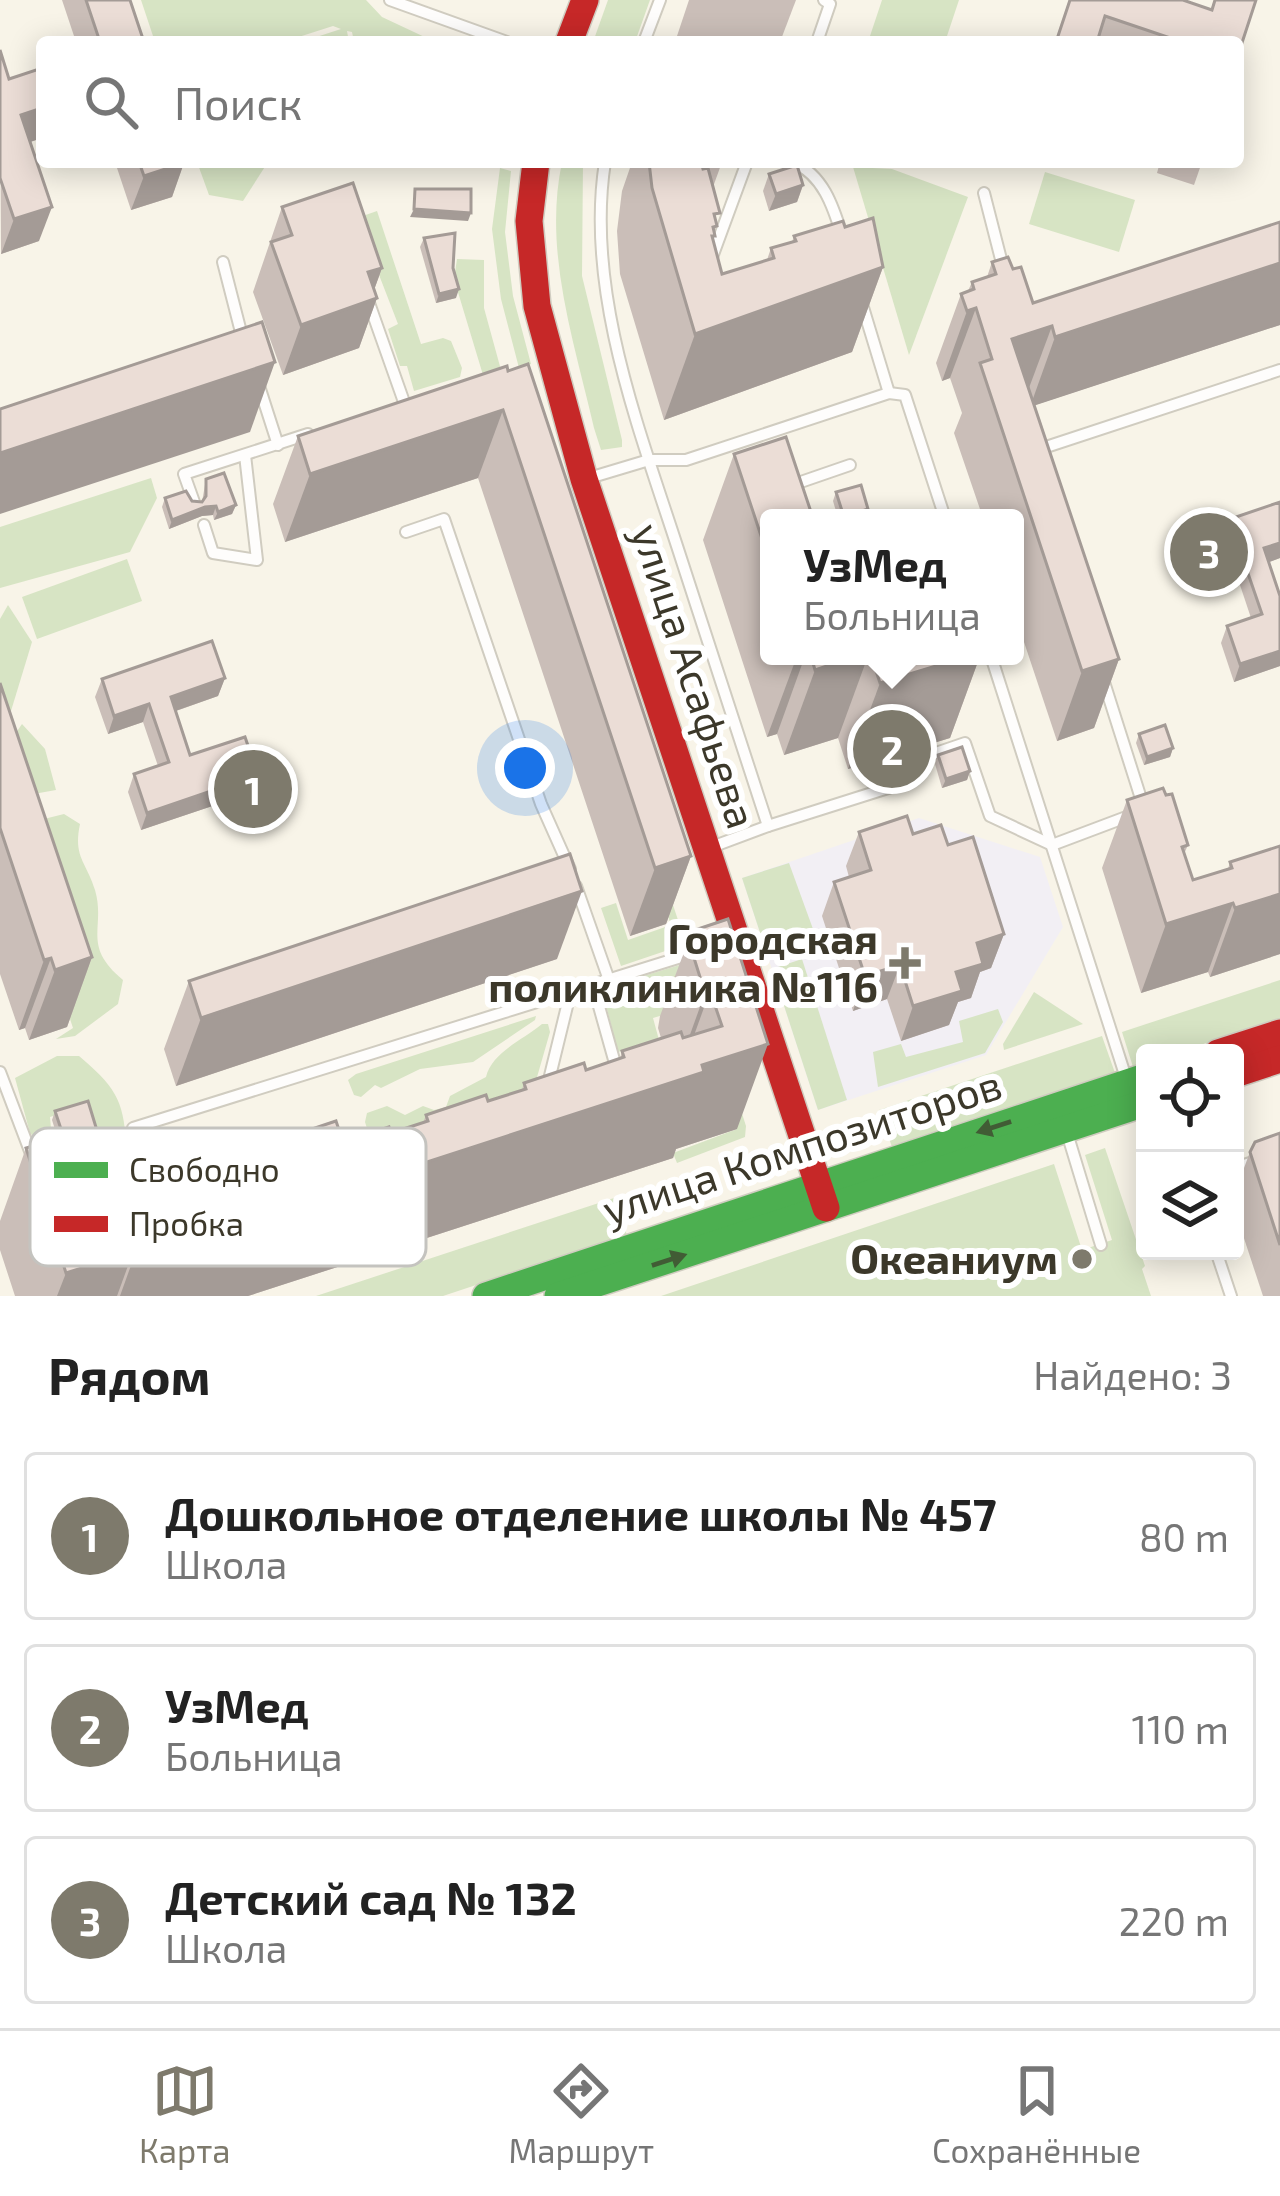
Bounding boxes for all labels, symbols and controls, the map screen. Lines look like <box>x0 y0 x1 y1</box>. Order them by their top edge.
search box <box>36 36 1244 168</box>
icon: search <box>78 69 144 135</box>
text: Поиск <box>174 75 302 129</box>
pin: 3 <box>1170 507 1248 597</box>
popup <box>760 509 1024 665</box>
street label: улица Асафьева <box>622 517 769 834</box>
text: УзМед <box>803 537 947 591</box>
text: Больница <box>803 591 981 638</box>
pin: 2 <box>853 704 931 794</box>
your location <box>495 738 555 798</box>
pin: 1 <box>214 744 292 834</box>
place label: Городская поликлиника №116 <box>488 912 878 1010</box>
marker: Городская поликлиника №116 <box>889 947 921 979</box>
map controls <box>1136 1044 1244 1260</box>
button: locate <box>1136 1044 1244 1152</box>
street label: улица Композиторов <box>596 1057 1007 1234</box>
one-way arrow <box>975 1119 1012 1138</box>
legend <box>30 1128 426 1266</box>
text: Свободно <box>129 1149 280 1189</box>
button: layers <box>1136 1152 1244 1260</box>
text: Пробка <box>129 1203 244 1243</box>
place label: Океаниум <box>850 1232 1058 1283</box>
marker: Океаниум <box>1069 1246 1095 1272</box>
one-way arrow <box>651 1249 688 1268</box>
text: Рядом <box>48 1344 211 1405</box>
text: Найдено: 3 <box>1033 1351 1232 1398</box>
text: Дошкольное отделение школы № 457 <box>165 1486 997 1540</box>
text: 1 <box>82 1513 98 1560</box>
text: 80 m <box>1139 1513 1229 1560</box>
text: Школа <box>165 1540 287 1587</box>
text: УзМед <box>165 1678 309 1732</box>
text: 2 <box>79 1705 101 1752</box>
text: 110 m <box>1132 1705 1229 1752</box>
text: Больница <box>165 1732 343 1779</box>
text: Детский сад № 132 <box>165 1870 577 1924</box>
text: 3 <box>79 1897 101 1944</box>
text: 220 m <box>1119 1897 1229 1944</box>
text: Школа <box>165 1924 287 1971</box>
tab: Карта <box>139 2058 231 2170</box>
tab: Маршрут <box>508 2058 654 2170</box>
tab: Сохранённые <box>932 2058 1141 2170</box>

